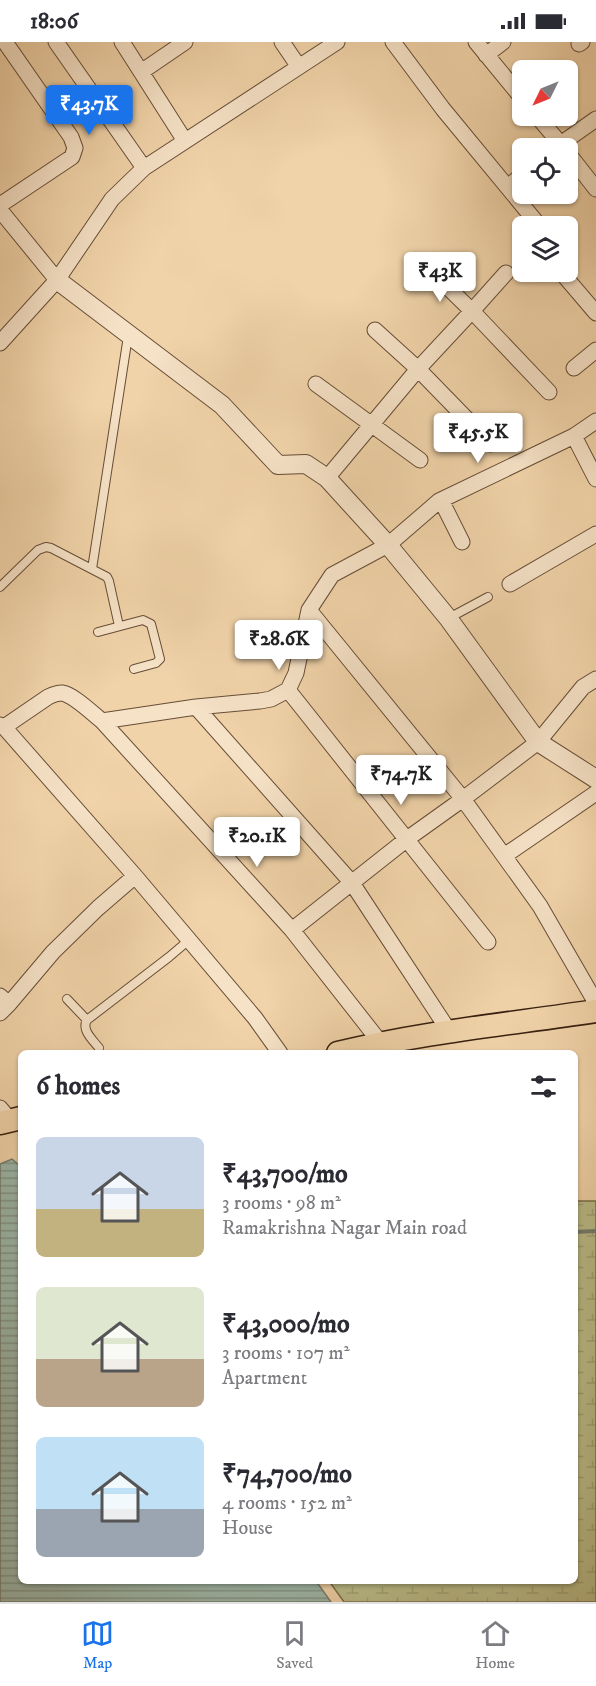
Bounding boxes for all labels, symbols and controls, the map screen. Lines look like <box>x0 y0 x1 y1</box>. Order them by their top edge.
text: 18:06 <box>30 8 78 35</box>
north arrow <box>512 60 578 126</box>
map controls <box>512 60 578 282</box>
pin: ₹43.7K <box>40 85 138 136</box>
text: ₹43.7K <box>60 92 118 117</box>
button: locate <box>512 138 578 204</box>
button: layers <box>512 216 578 282</box>
pin: ₹43K <box>404 252 476 303</box>
text: ₹43K <box>418 259 462 284</box>
pin: ₹45.5K <box>429 413 527 464</box>
text: ₹45.5K <box>448 420 508 445</box>
pin: ₹28.6K <box>230 620 328 671</box>
text: ₹28.6K <box>249 627 309 652</box>
pin: ₹74.7K <box>352 755 450 806</box>
text: ₹74.7K <box>370 762 432 787</box>
pin: ₹20.1K <box>208 817 306 868</box>
text: ₹20.1K <box>228 824 286 849</box>
text: 6 homes <box>36 1070 120 1103</box>
icon: filters <box>527 1070 560 1103</box>
text: ₹43,700/mo <box>222 1158 348 1191</box>
icon: home <box>84 1161 156 1233</box>
text: 3 rooms · 98 m² <box>222 1191 341 1216</box>
text: Ramakrishna Nagar Main road <box>222 1216 467 1241</box>
text: ₹43,000/mo <box>222 1308 350 1341</box>
icon: home <box>84 1311 156 1383</box>
text: 3 rooms · 107 m² <box>222 1341 350 1366</box>
text: Apartment <box>222 1366 307 1391</box>
text: ₹74,700/mo <box>222 1458 352 1491</box>
icon: home <box>84 1461 156 1533</box>
text: 4 rooms · 152 m² <box>222 1491 352 1516</box>
text: House <box>222 1516 273 1541</box>
tab: Map <box>81 1617 114 1673</box>
tab: Saved <box>276 1617 313 1673</box>
tab: Home <box>475 1617 515 1673</box>

